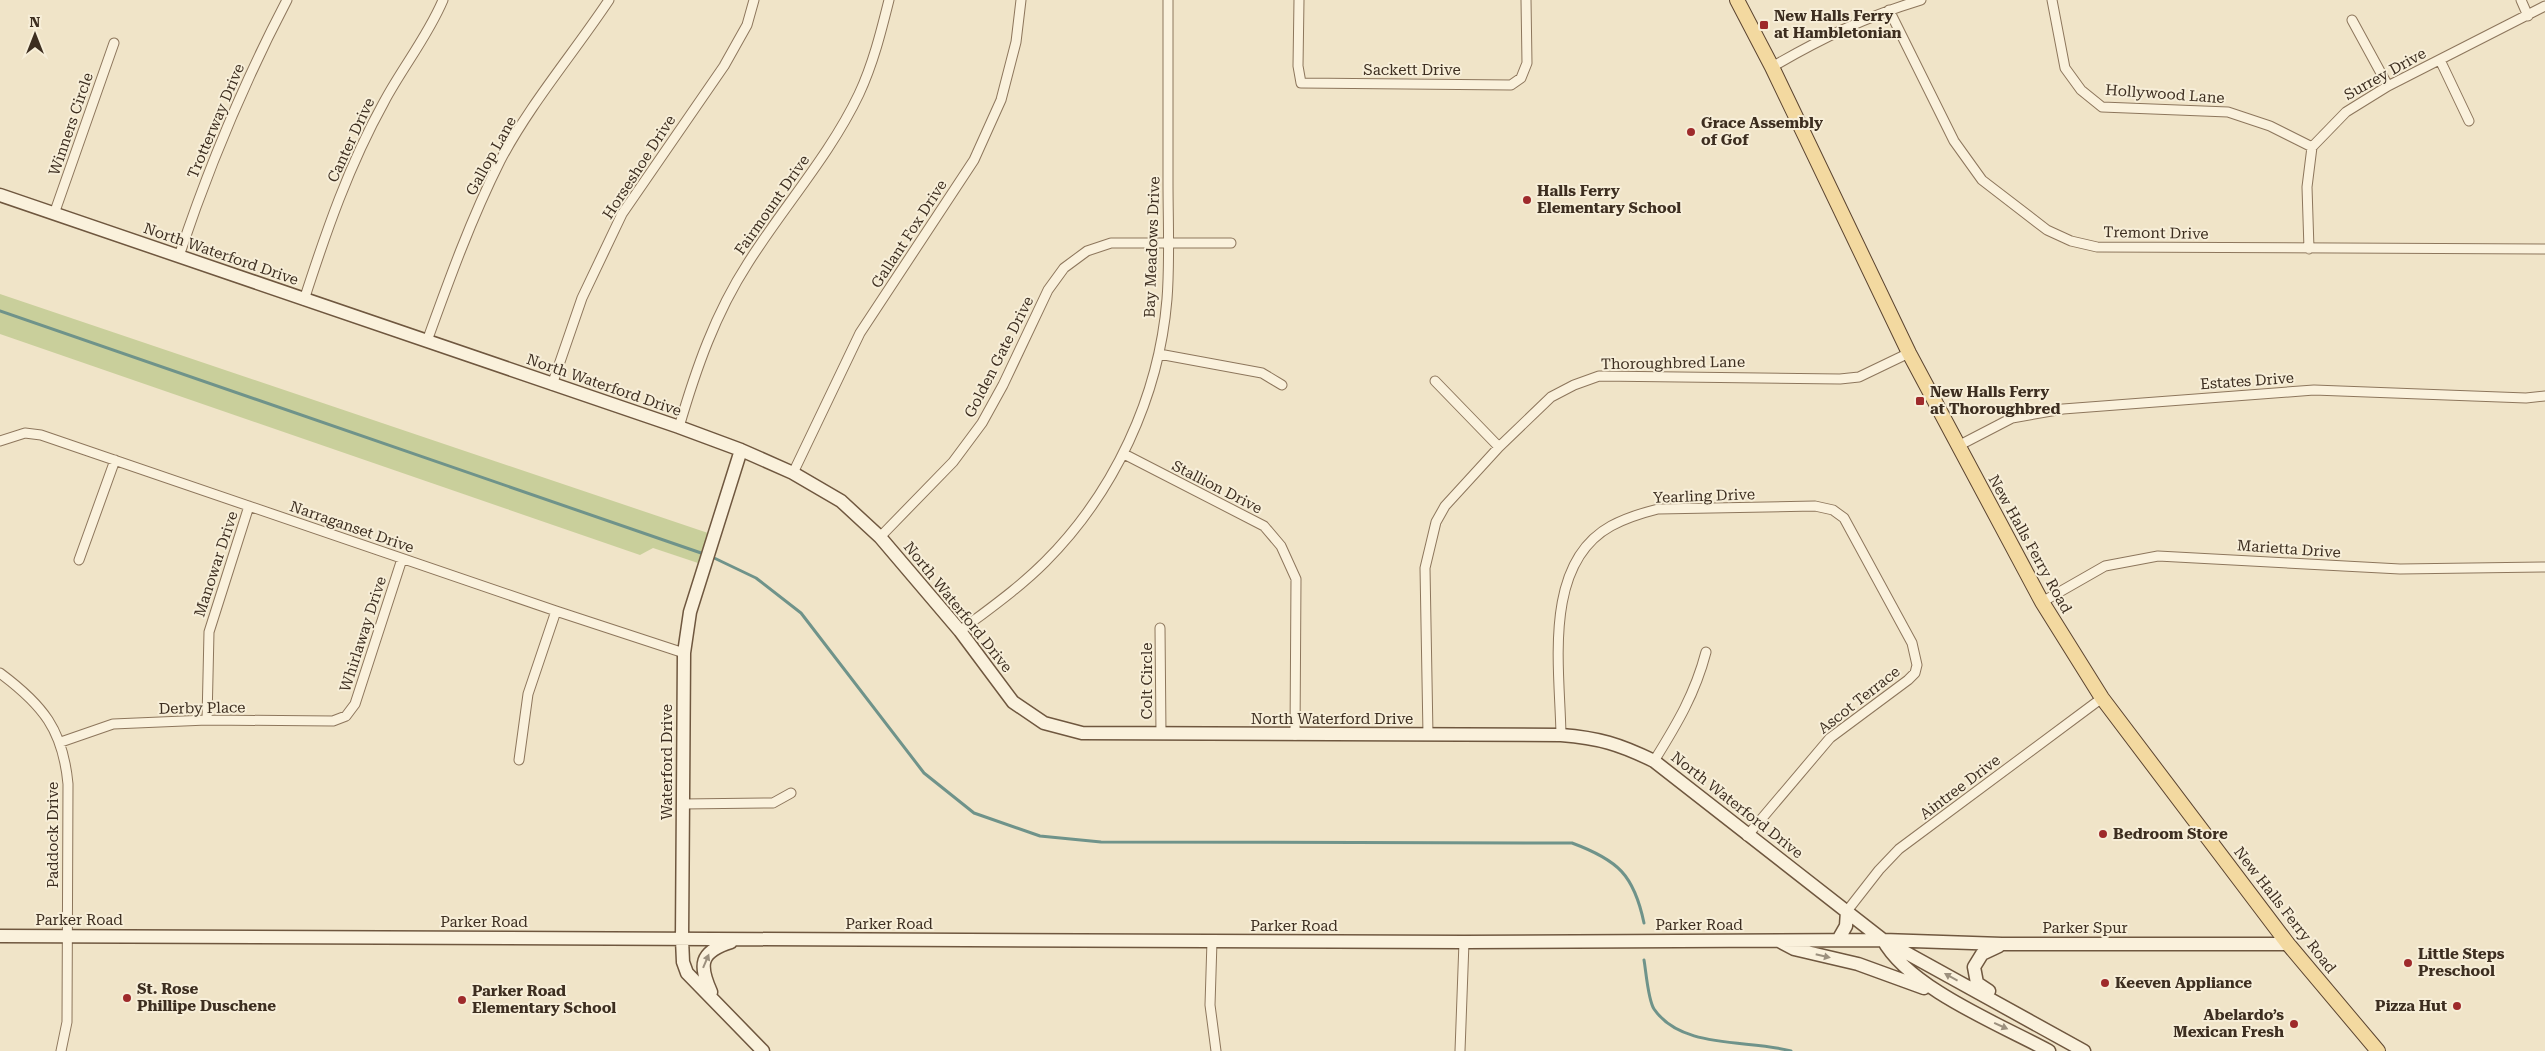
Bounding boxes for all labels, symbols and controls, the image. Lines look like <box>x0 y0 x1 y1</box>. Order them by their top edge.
place label: New Halls Ferry at Hambletonian <box>1774 7 1902 42</box>
north arrow <box>10 10 60 60</box>
text: N <box>30 14 41 30</box>
marker: New Halls Ferry at Hambletonian <box>1758 19 1770 31</box>
street label: Surrey Drive <box>2341 44 2429 104</box>
street label: Trotterway Drive <box>184 61 248 181</box>
street label: Sackett Drive <box>1363 61 1461 79</box>
street label: Winners Circle <box>45 70 97 178</box>
street label: Hollywood Lane <box>2105 81 2225 107</box>
street label: Canter Drive <box>324 95 378 185</box>
street label: Horseshoe Drive <box>599 112 679 222</box>
street label: Gallop Lane <box>462 113 520 199</box>
place label: Grace Assembly of Gof <box>1701 114 1823 149</box>
marker: Grace Assembly of Gof <box>1685 126 1697 138</box>
street label: Fairmount Drive <box>731 152 813 258</box>
street label: Bay Meadows Drive <box>1141 176 1163 318</box>
street label: Gallant Fox Drive <box>867 177 951 291</box>
place label: Halls Ferry Elementary School <box>1537 182 1681 217</box>
marker: Halls Ferry Elementary School <box>1521 194 1533 206</box>
street label: North Waterford Drive <box>141 219 301 289</box>
street label: Tremont Drive <box>2103 223 2209 243</box>
street label: Golden Gate Drive <box>961 293 1037 421</box>
street label: North Waterford Drive <box>524 350 684 420</box>
street label: Thoroughbred Lane <box>1601 353 1745 373</box>
street label: Estates Drive <box>2199 369 2295 393</box>
place label: New Halls Ferry at Thoroughbred <box>1930 383 2060 418</box>
marker: New Halls Ferry at Thoroughbred <box>1914 395 1926 407</box>
street label: Stallion Drive <box>1169 457 1265 517</box>
street label: New Halls Ferry Road <box>1984 472 2076 617</box>
street label: Yearling Drive <box>1653 485 1755 507</box>
street label: Narraganset Drive <box>288 497 416 557</box>
street label: Manowar Drive <box>190 509 242 619</box>
street label: Marietta Drive <box>2237 536 2341 562</box>
street label: North Waterford Drive <box>900 538 1016 676</box>
street label: Whirlaway Drive <box>336 574 390 694</box>
street label: Colt Circle <box>1138 642 1156 720</box>
street label: Ascot Terrace <box>1815 663 1903 737</box>
street label: Derby Place <box>158 698 246 718</box>
street label: Waterford Drive <box>658 704 676 820</box>
street label: North Waterford Drive <box>1251 710 1413 728</box>
street label: North Waterford Drive <box>1667 748 1807 862</box>
street label: Aintree Drive <box>1916 751 2004 823</box>
street label: Paddock Drive <box>44 782 62 888</box>
place label: Bedroom Store <box>2113 825 2228 843</box>
marker: Bedroom Store <box>2097 828 2109 840</box>
street label: New Halls Ferry Road <box>2230 843 2340 977</box>
street label: Parker Road <box>35 911 123 929</box>
street label: Parker Road <box>440 913 528 931</box>
street label: Parker Road <box>845 915 933 933</box>
street label: Parker Road <box>1655 916 1743 934</box>
street label: Parker Road <box>1250 917 1338 935</box>
street label: Parker Spur <box>2042 919 2128 937</box>
place label: Little Steps Preschool <box>2418 945 2505 980</box>
one-way arrow <box>1816 952 1831 960</box>
one-way arrow <box>702 953 710 968</box>
marker: Little Steps Preschool <box>2402 957 2414 969</box>
one-way arrow <box>1944 973 1957 982</box>
place label: Keeven Appliance <box>2115 974 2252 992</box>
marker: Keeven Appliance <box>2099 977 2111 989</box>
place label: St. Rose Phillipe Duschene <box>137 980 276 1015</box>
place label: Parker Road Elementary School <box>472 982 616 1017</box>
marker: St. Rose Phillipe Duschene <box>121 992 133 1004</box>
marker: Parker Road Elementary School <box>456 994 468 1006</box>
place label: Pizza Hut <box>2375 997 2447 1015</box>
marker: Pizza Hut <box>2451 1000 2463 1012</box>
place label: Abelardo’s Mexican Fresh <box>2173 1006 2284 1041</box>
marker: Abelardo’s Mexican Fresh <box>2288 1018 2300 1030</box>
one-way arrow <box>1994 1023 2008 1031</box>

